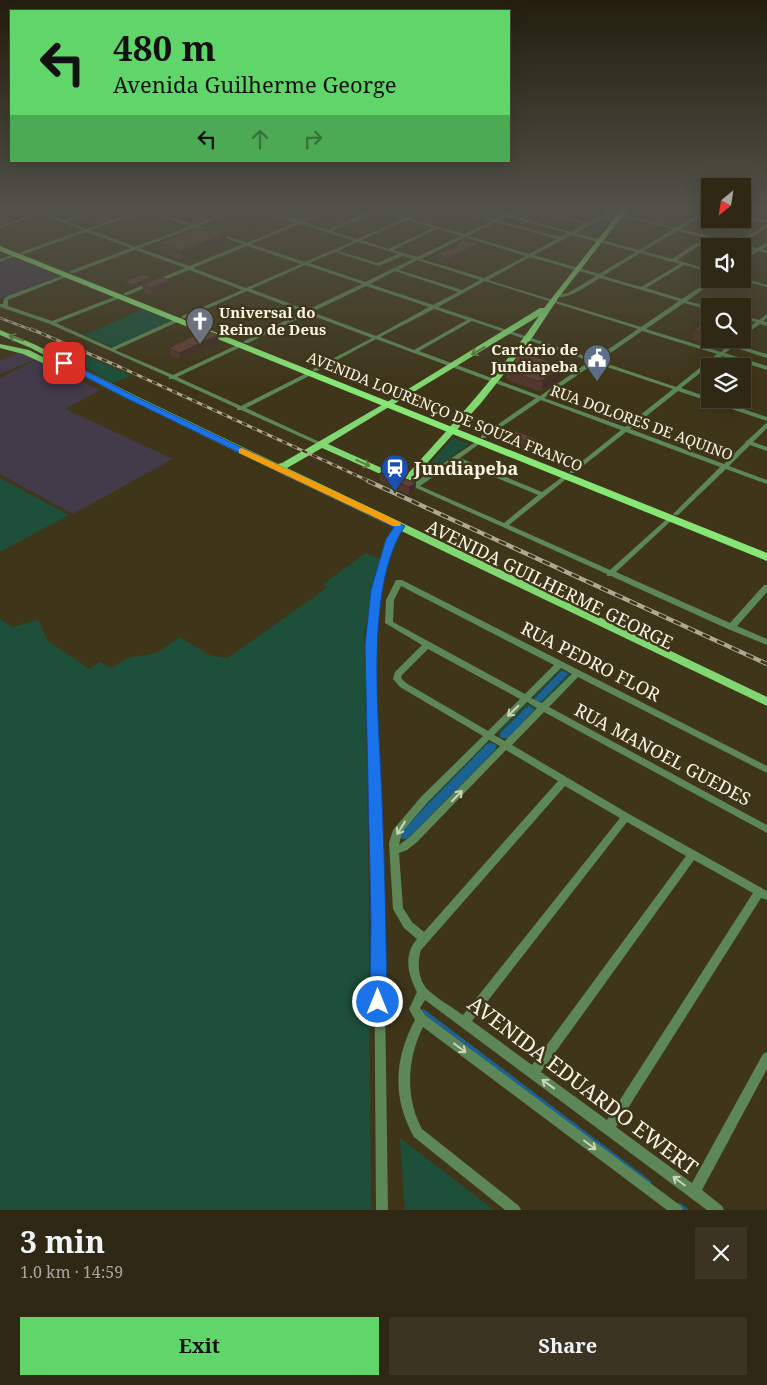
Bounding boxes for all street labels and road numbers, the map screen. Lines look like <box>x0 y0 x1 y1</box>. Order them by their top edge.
street label: AVENIDA LOURENÇO DE SOUZA FRANCO <box>304 346 586 476</box>
street label: RUA DOLORES DE AQUINO <box>548 380 736 464</box>
street label: AVENIDA GUILHERME GEORGE <box>423 514 677 654</box>
street label: RUA PEDRO FLOR <box>517 616 665 707</box>
street label: RUA MANOEL GUEDES <box>571 697 755 811</box>
street label: AVENIDA EDUARDO EWERT <box>462 989 704 1181</box>

